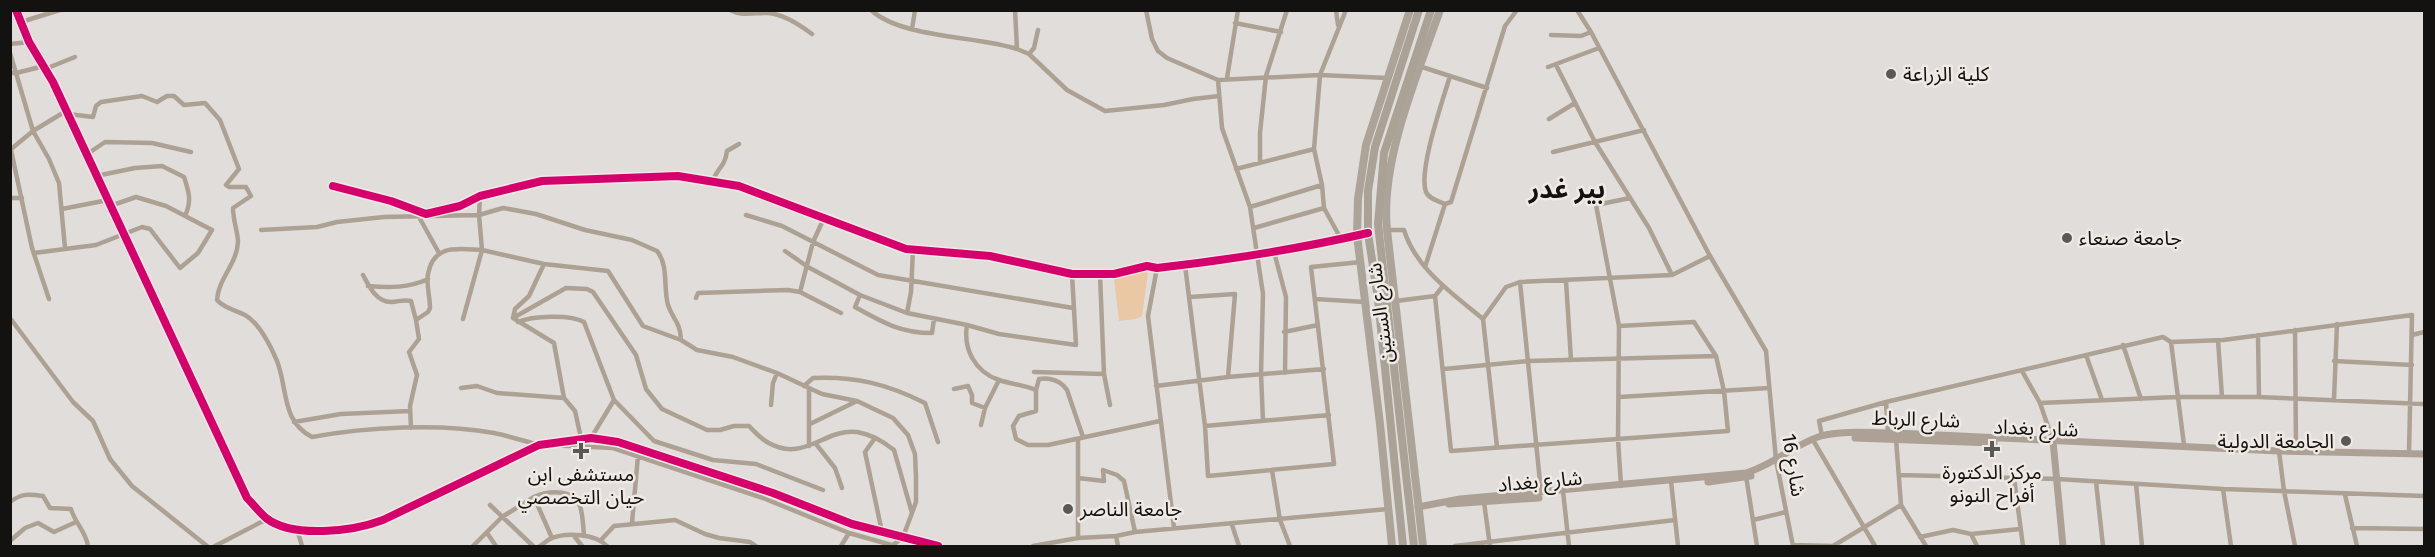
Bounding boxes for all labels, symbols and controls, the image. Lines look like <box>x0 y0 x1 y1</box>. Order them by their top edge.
place label: كلية الزراعة <box>1903 62 1990 86</box>
marker: كلية الزراعة <box>1884 67 1898 81</box>
district label: بير غدر <box>1528 174 1605 205</box>
place label: جامعة صنعاء <box>2079 226 2182 250</box>
marker: جامعة صنعاء <box>2060 231 2074 245</box>
street label: شارع الستين <box>1362 261 1401 364</box>
street label: شارع الرباط <box>1871 405 1961 436</box>
street label: شارع بغداد <box>1993 415 2079 444</box>
place label: الجامعة الدولية <box>2218 429 2334 453</box>
street label: شارع 16 <box>1774 432 1811 499</box>
marker: الجامعة الدولية <box>2339 434 2353 448</box>
marker: مركز الدكتورة أفراح النونو <box>1983 440 2001 458</box>
marker: مستشفى ابن حيان التخصصي <box>572 442 590 460</box>
place label: مركز الدكتورة أفراح النونو <box>1942 460 2042 510</box>
place label: مستشفى ابن حيان التخصصي <box>518 462 644 513</box>
street label: شارع بغداد <box>1497 465 1584 500</box>
place label: جامعة الناصر <box>1079 497 1182 521</box>
marker: جامعة الناصر <box>1061 502 1075 516</box>

